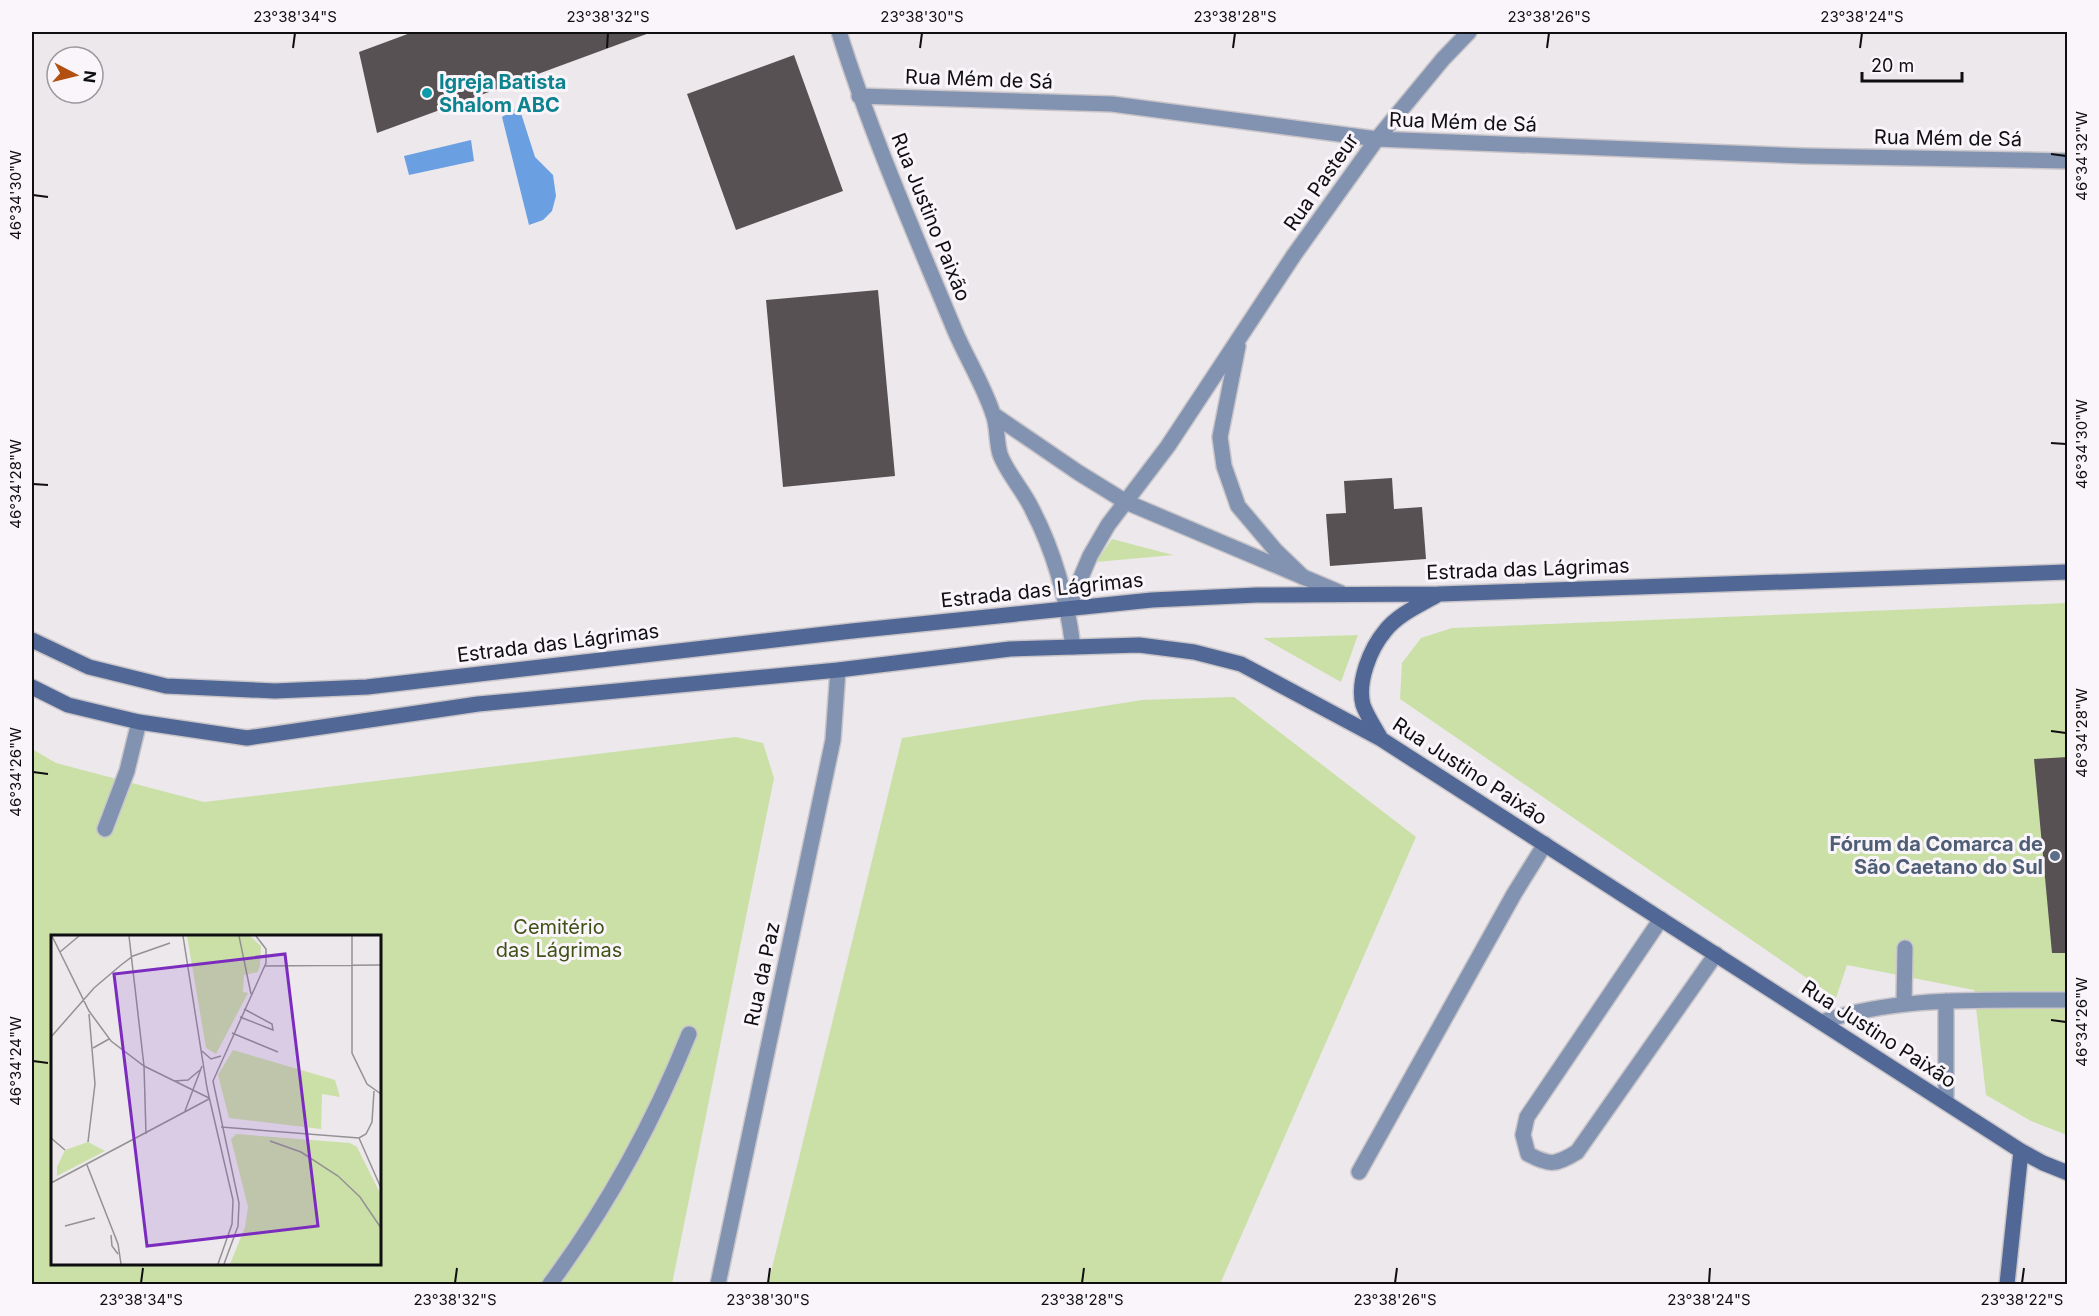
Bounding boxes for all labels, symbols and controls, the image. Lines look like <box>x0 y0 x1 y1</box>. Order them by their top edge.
text: 23°38'34"S <box>253 7 337 26</box>
text: 23°38'32"S <box>566 7 650 26</box>
text: 23°38'30"S <box>880 7 964 26</box>
text: 23°38'28"S <box>1193 7 1277 26</box>
text: 23°38'26"S <box>1507 7 1591 26</box>
text: 23°38'24"S <box>1820 7 1904 26</box>
north arrow <box>45 45 105 105</box>
scale bar <box>1862 45 1962 83</box>
text: 20 m <box>1871 55 1914 76</box>
street label: Rua Mém de Sá <box>905 64 1053 94</box>
text: N <box>79 70 101 84</box>
place label: Igreja Batista Shalom ABC <box>439 70 566 117</box>
marker: Igreja Batista Shalom ABC <box>420 86 434 100</box>
street label: Rua Mém de Sá <box>1389 107 1537 137</box>
text: 46°34'32"W <box>2072 111 2091 201</box>
street label: Rua Mém de Sá <box>1874 125 2022 151</box>
street label: Rua Pasteur <box>1279 128 1364 235</box>
street label: Rua Justino Paixão <box>886 129 976 305</box>
text: 46°34'30"W <box>6 150 25 240</box>
text: 46°34'30"W <box>2072 399 2091 489</box>
text: 46°34'28"W <box>6 439 25 529</box>
street label: Estrada das Lágrimas <box>1426 553 1630 585</box>
street label: Estrada das Lágrimas <box>940 567 1144 613</box>
street label: Estrada das Lágrimas <box>456 619 660 667</box>
text: 46°34'28"W <box>2072 688 2091 778</box>
street label: Rua Justino Paixão <box>1388 712 1552 830</box>
text: 46°34'26"W <box>6 727 25 817</box>
place label: Fórum da Comarca de São Caetano do Sul <box>1830 832 2043 879</box>
marker: Fórum da Comarca de São Caetano do Sul <box>2048 849 2062 863</box>
park label: Cemitério das Lágrimas <box>496 915 622 962</box>
street label: Rua da Paz <box>739 920 785 1028</box>
inset map <box>51 935 381 1265</box>
street label: Rua Justino Paixão <box>1797 975 1961 1093</box>
text: 46°34'26"W <box>2072 977 2091 1067</box>
text: 46°34'24"W <box>6 1016 25 1106</box>
text: 23°38'34"S <box>99 1290 183 1309</box>
text: 23°38'32"S <box>413 1290 497 1309</box>
text: 23°38'30"S <box>726 1290 810 1309</box>
text: 23°38'28"S <box>1040 1290 1124 1309</box>
text: 23°38'26"S <box>1353 1290 1437 1309</box>
text: 23°38'24"S <box>1667 1290 1751 1309</box>
text: 23°38'22"S <box>1981 1290 2063 1309</box>

